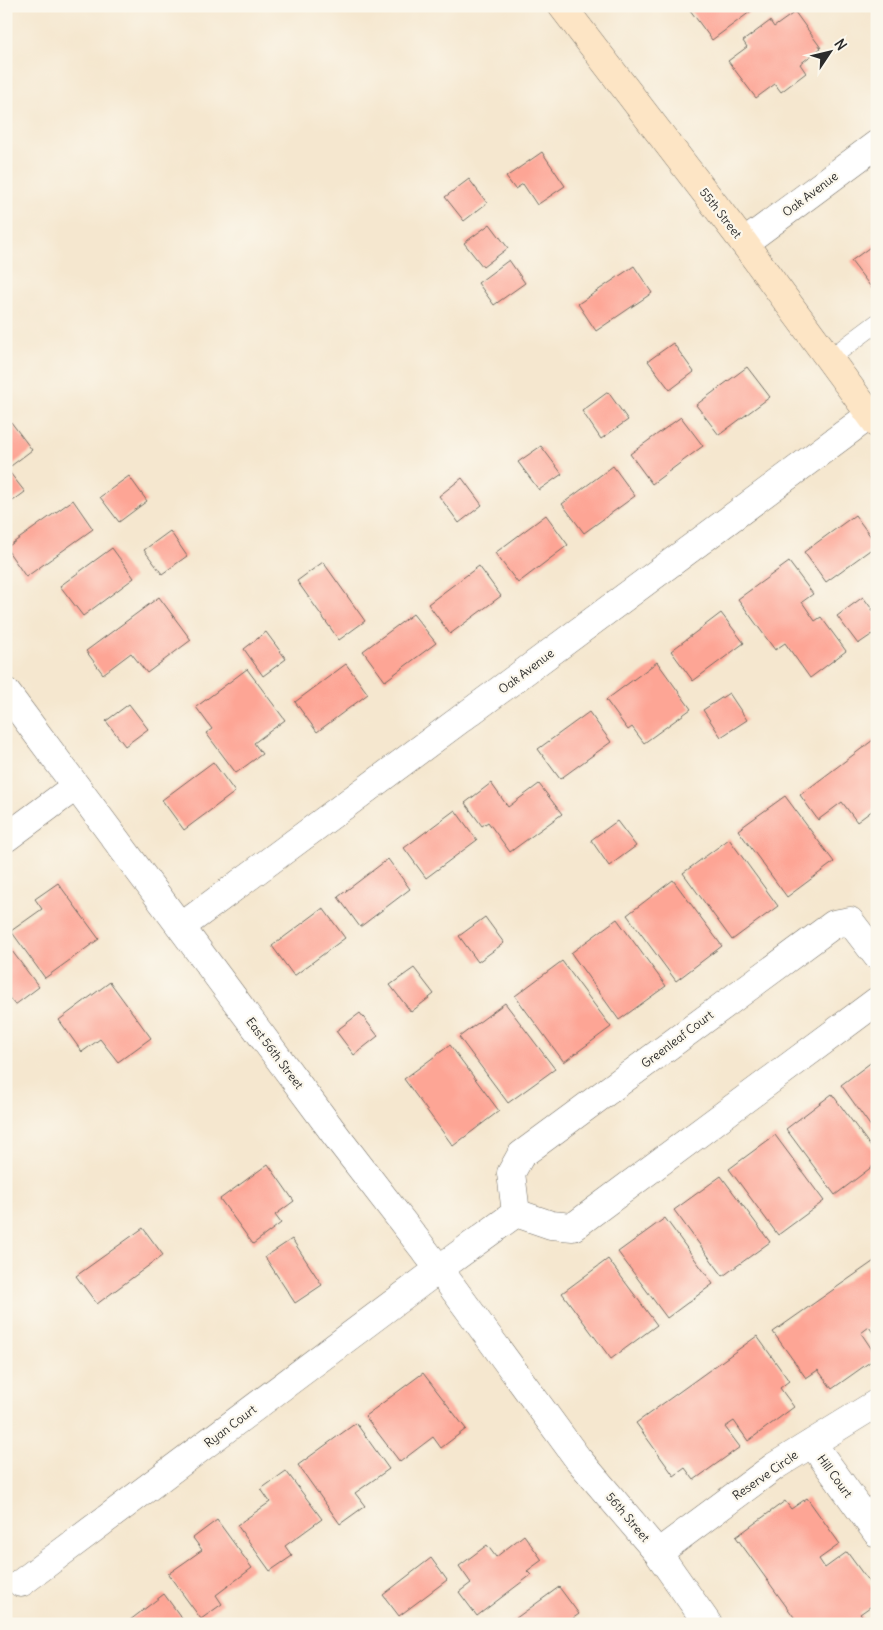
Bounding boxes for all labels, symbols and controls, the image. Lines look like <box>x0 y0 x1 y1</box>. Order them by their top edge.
north arrow <box>806 28 856 78</box>
text: N <box>830 35 851 54</box>
street label: Oak Avenue <box>779 168 841 220</box>
street label: 55th Street <box>697 185 745 241</box>
street label: Oak Avenue <box>495 645 557 697</box>
street label: Greenleaf Court <box>638 1007 716 1071</box>
street label: East 56th Street <box>243 1014 307 1092</box>
street label: Ryan Court <box>201 1401 259 1451</box>
street label: Reserve Circle <box>729 1447 801 1503</box>
street label: Hill Court <box>814 1451 856 1501</box>
street label: 56th Street <box>603 1489 653 1545</box>

